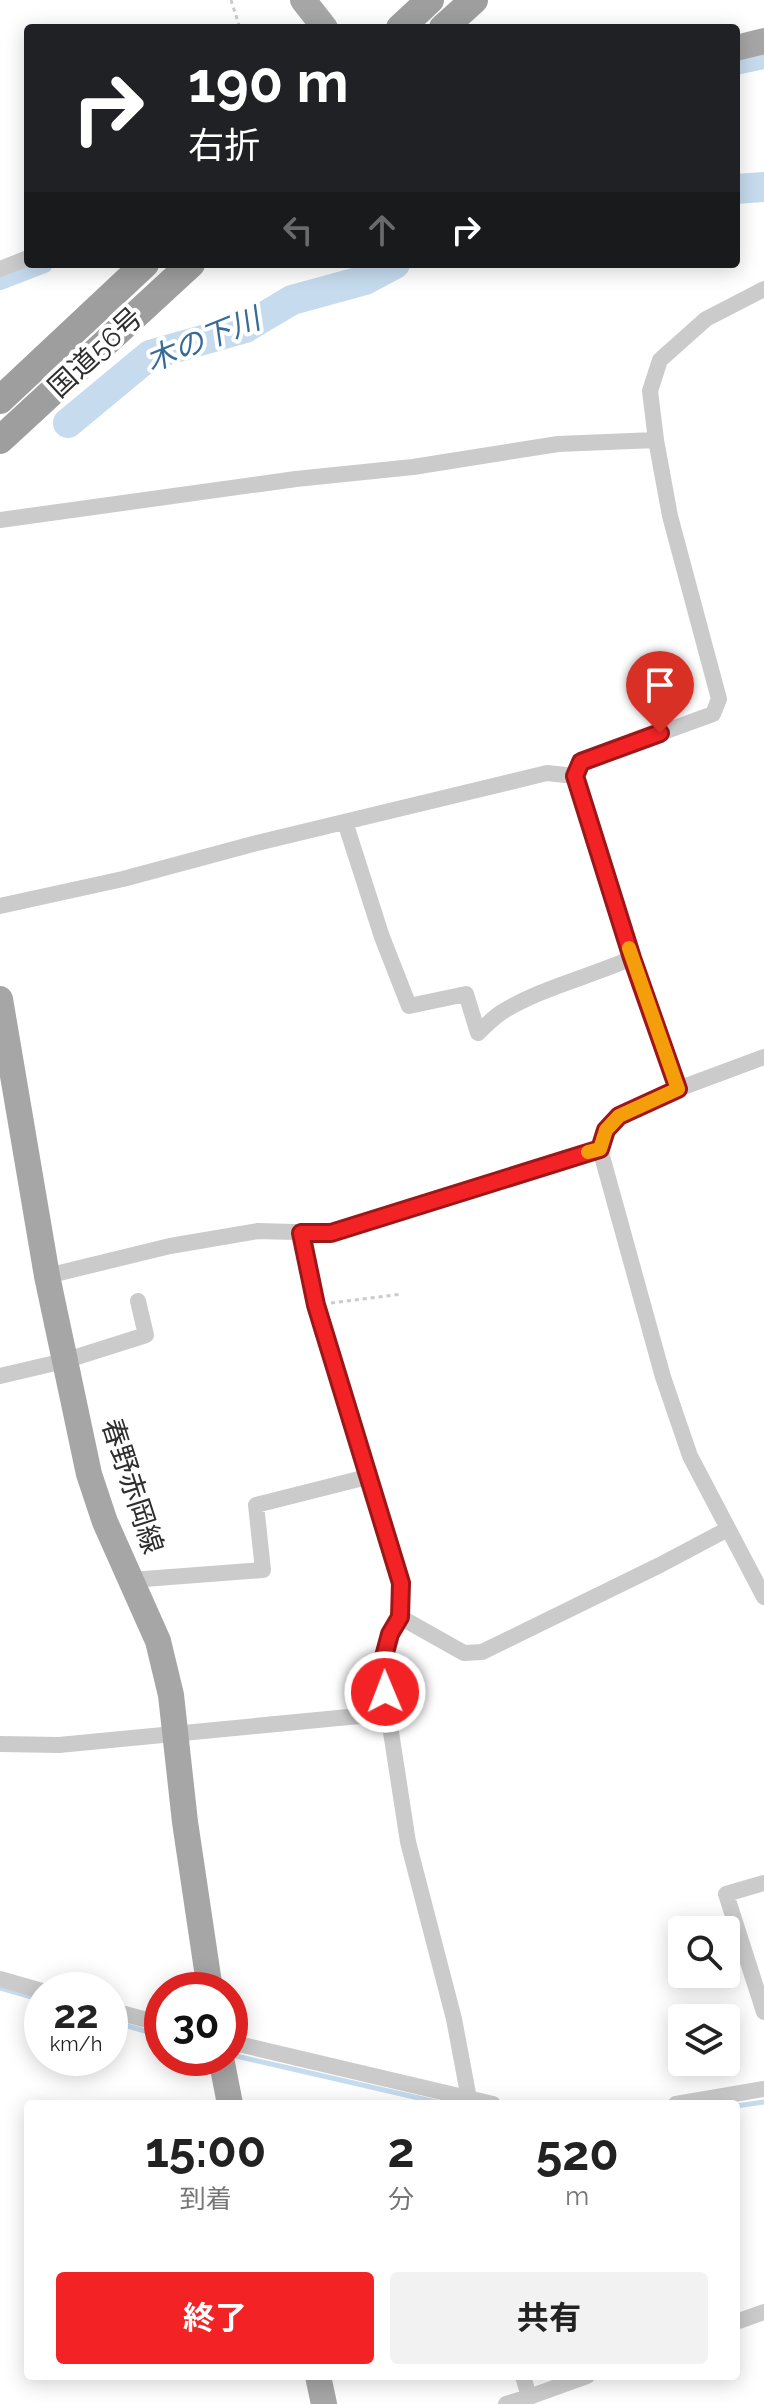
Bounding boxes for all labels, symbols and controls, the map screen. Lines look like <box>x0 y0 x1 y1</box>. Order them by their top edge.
text: 190 m <box>188 49 349 115</box>
icon: right <box>56 56 160 160</box>
text: 右折 <box>188 124 260 166</box>
icon: left <box>276 208 320 252</box>
icon: ahead <box>360 208 404 252</box>
icon: right <box>444 208 488 252</box>
water label: 木の下川 <box>141 300 268 378</box>
street label: 国道56号 <box>42 301 149 404</box>
pin <box>626 651 694 733</box>
icon: arrive <box>638 663 682 707</box>
street label: 春野赤岡線 <box>95 1414 170 1558</box>
position arrow <box>343 1650 427 1734</box>
map controls <box>668 1916 740 2076</box>
button: search <box>668 1916 740 1988</box>
speed limit sign: 30 <box>144 1972 248 2076</box>
text: 22 <box>53 1990 99 2037</box>
button: layers <box>668 2004 740 2076</box>
text: km/h <box>50 2032 102 2056</box>
text: 15:00 <box>145 2122 266 2178</box>
text: 2 <box>387 2122 415 2178</box>
text: 520 <box>536 2125 619 2181</box>
text: m <box>565 2181 589 2211</box>
text: 到着 <box>180 2184 232 2214</box>
text: 分 <box>388 2184 414 2214</box>
button: 終了 <box>56 2272 374 2364</box>
button: 共有 <box>390 2272 708 2364</box>

